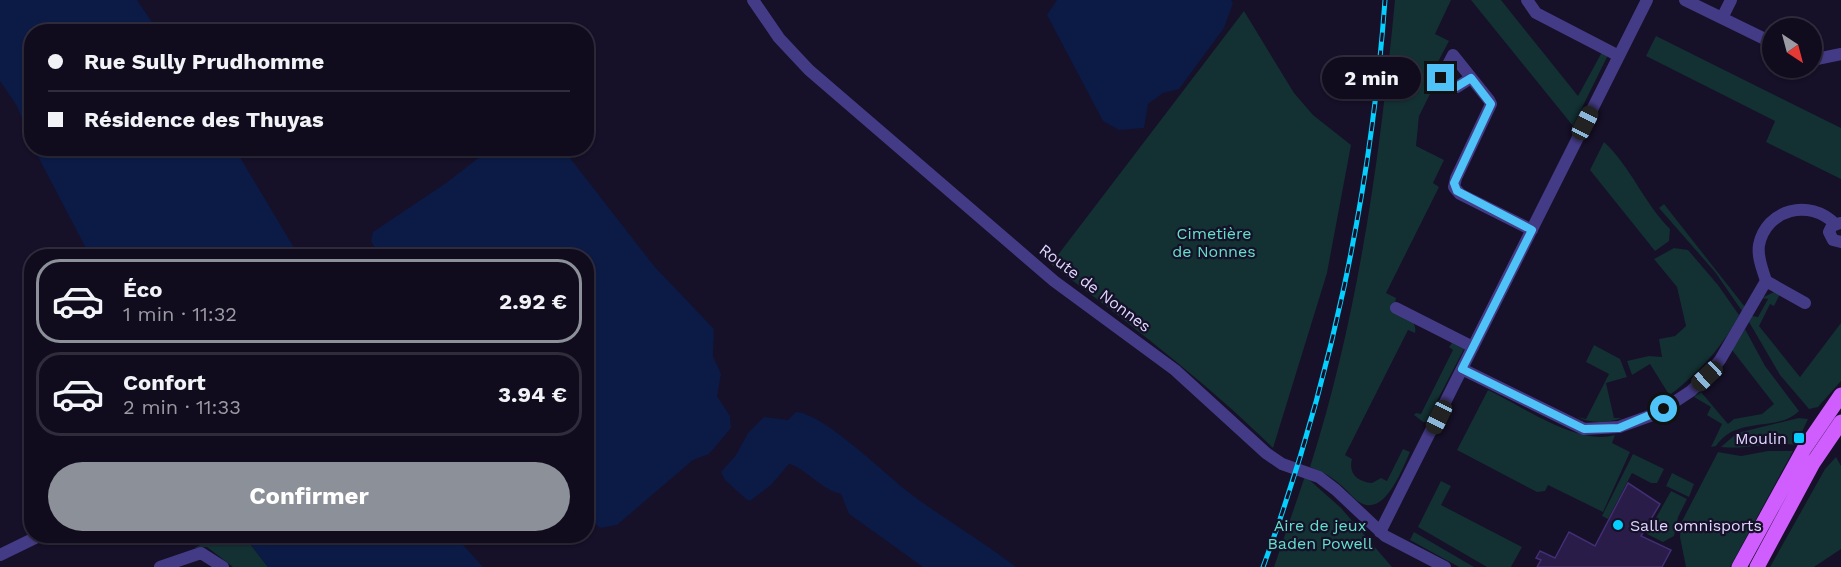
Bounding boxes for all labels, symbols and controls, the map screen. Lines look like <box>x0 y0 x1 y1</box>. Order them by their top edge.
north arrow <box>1762 18 1822 78</box>
map controls <box>1762 18 1822 78</box>
text: Rue Sully Prudhomme <box>84 49 324 74</box>
callout: 2 min <box>1321 57 1420 99</box>
route end <box>1427 64 1454 91</box>
text: 2 min <box>1344 66 1399 90</box>
car <box>1569 103 1601 143</box>
text: Résidence des Thuyas <box>84 107 324 132</box>
park label: Cimetière de Nonnes <box>1172 224 1256 261</box>
street label: Route de Nonnes <box>1036 240 1154 336</box>
icon: car <box>51 274 105 328</box>
text: Éco <box>123 277 162 302</box>
text: 2.92 € <box>499 289 567 314</box>
text: 1 min · 11:32 <box>123 302 237 326</box>
car <box>1688 357 1726 395</box>
icon: car <box>51 367 105 421</box>
text: Confort <box>123 370 206 395</box>
text: 3.94 € <box>498 382 567 407</box>
text: 2 min · 11:33 <box>123 395 241 419</box>
route start <box>1650 395 1677 422</box>
car <box>1423 397 1455 437</box>
place label: Moulin <box>1735 429 1787 448</box>
marker: Moulin <box>1792 431 1806 445</box>
button: Confirmer <box>48 462 570 531</box>
park label: Aire de jeux Baden Powell <box>1267 516 1373 553</box>
place label: Salle omnisports <box>1630 516 1762 535</box>
marker: Salle omnisports <box>1611 518 1625 532</box>

